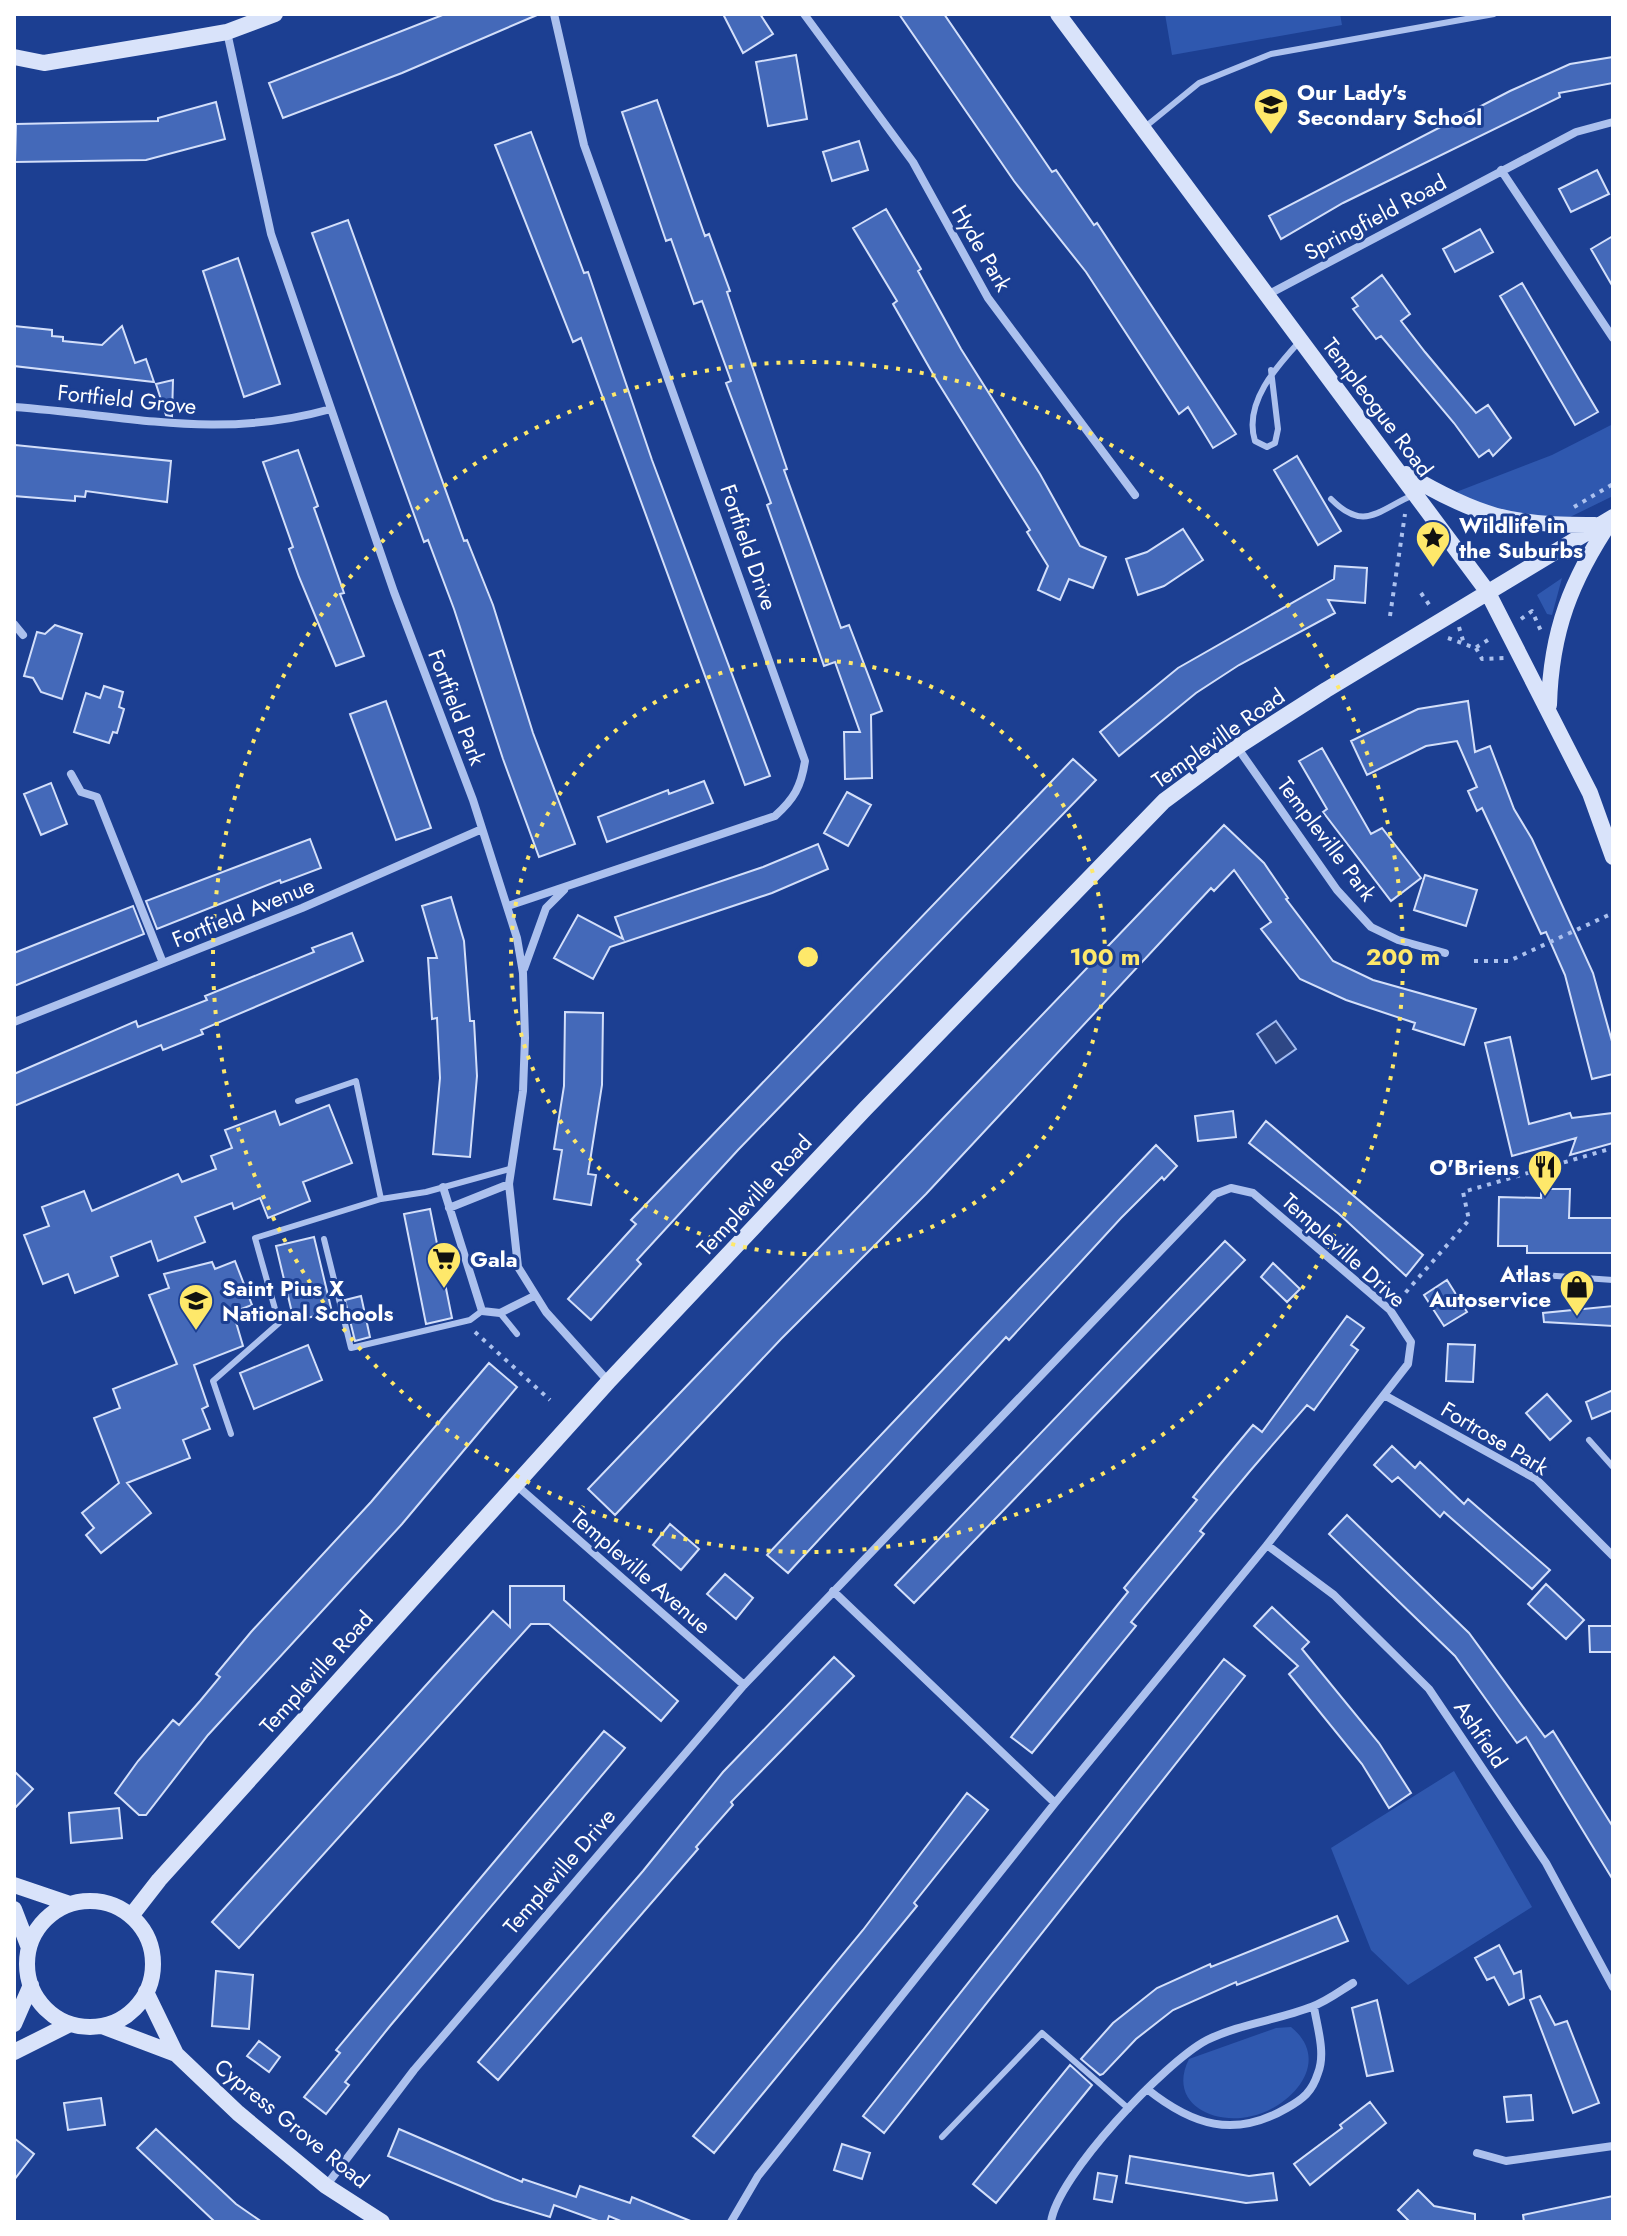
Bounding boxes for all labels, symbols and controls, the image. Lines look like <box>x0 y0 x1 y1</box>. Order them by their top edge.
place label: Our Lady's Secondary School <box>1297 76 1482 133</box>
school or university icon: Our Lady's Secondary School <box>1252 86 1290 136</box>
street label: Springfield Road <box>1298 166 1452 268</box>
street label: Hyde Park <box>944 199 1020 297</box>
street label: Templeogue Road <box>1315 331 1441 483</box>
street label: Fortfield Grove <box>56 376 198 422</box>
street label: Fortfield Drive <box>712 480 786 614</box>
place label: Wildlife in the Suburbs <box>1459 509 1583 566</box>
place icon: Wildlife in the Suburbs <box>1414 519 1452 569</box>
street label: Fortfield Park <box>420 644 494 770</box>
street label: Templeville Road <box>1145 680 1291 796</box>
street label: Templeville Park <box>1270 770 1384 908</box>
street label: Fortfield Avenue <box>167 869 319 955</box>
text: 100 m <box>1070 939 1140 974</box>
text: 200 m <box>1366 939 1440 974</box>
centre of rings <box>794 943 822 971</box>
street label: Templeville Road <box>689 1127 819 1263</box>
restaurant icon: O'Briens <box>1526 1148 1564 1198</box>
place label: O'Briens <box>1429 1151 1519 1183</box>
street label: Templeville Drive <box>1275 1185 1413 1315</box>
supermarket icon: Gala <box>425 1240 463 1290</box>
place label: Gala <box>470 1243 518 1275</box>
place label: Atlas Autoservice <box>1428 1258 1551 1315</box>
shop icon: Atlas Autoservice <box>1558 1268 1596 1318</box>
place label: Saint Pius X National Schools <box>222 1272 394 1329</box>
school or university icon: Saint Pius X National Schools <box>177 1282 215 1332</box>
street label: Fortrose Park <box>1435 1393 1555 1483</box>
street label: Templeville Avenue <box>564 1501 718 1641</box>
street label: Templeville Road <box>252 1603 380 1741</box>
street label: Ashfield <box>1447 1694 1515 1774</box>
street label: Templeville Drive <box>495 1801 623 1941</box>
street label: Cypress Grove Road <box>208 2051 376 2195</box>

